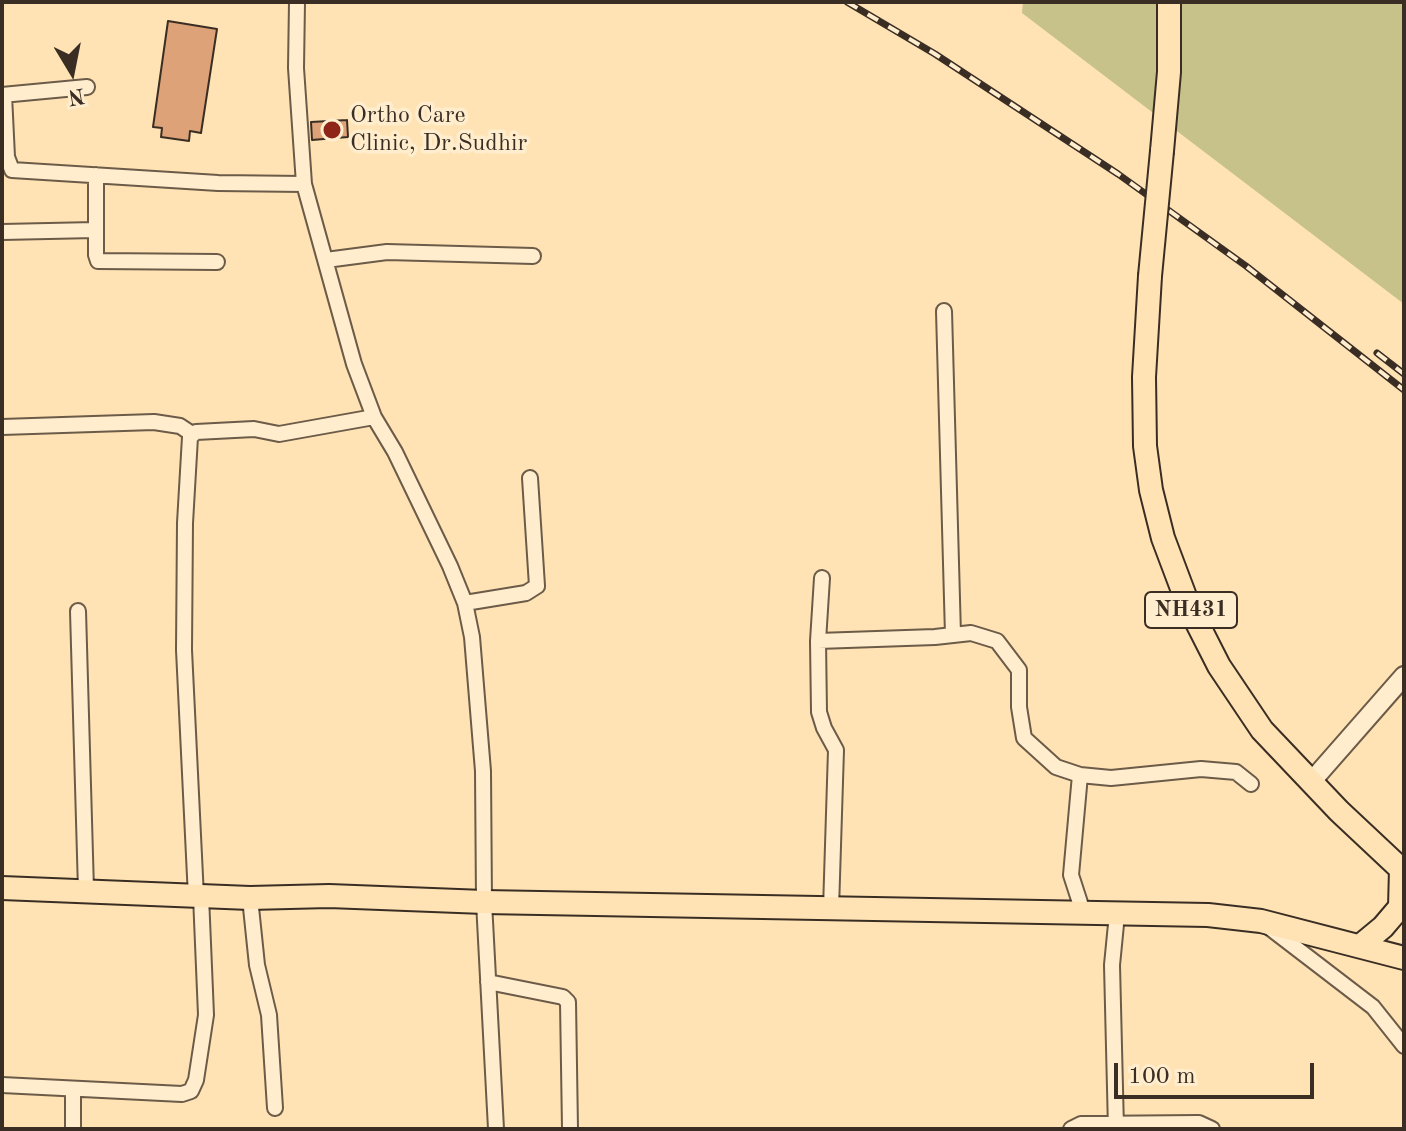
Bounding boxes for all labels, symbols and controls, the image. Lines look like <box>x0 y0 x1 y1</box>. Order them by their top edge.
north arrow <box>32 32 112 112</box>
text: N <box>66 83 86 108</box>
place label: Ortho Care Clinic, Dr.Sudhir <box>350 102 527 158</box>
marker: Ortho Care Clinic, Dr.Sudhir <box>321 119 343 141</box>
road number: NH431 <box>1145 592 1237 628</box>
scale bar <box>1118 1047 1318 1097</box>
text: 100 m <box>1128 1065 1196 1089</box>

